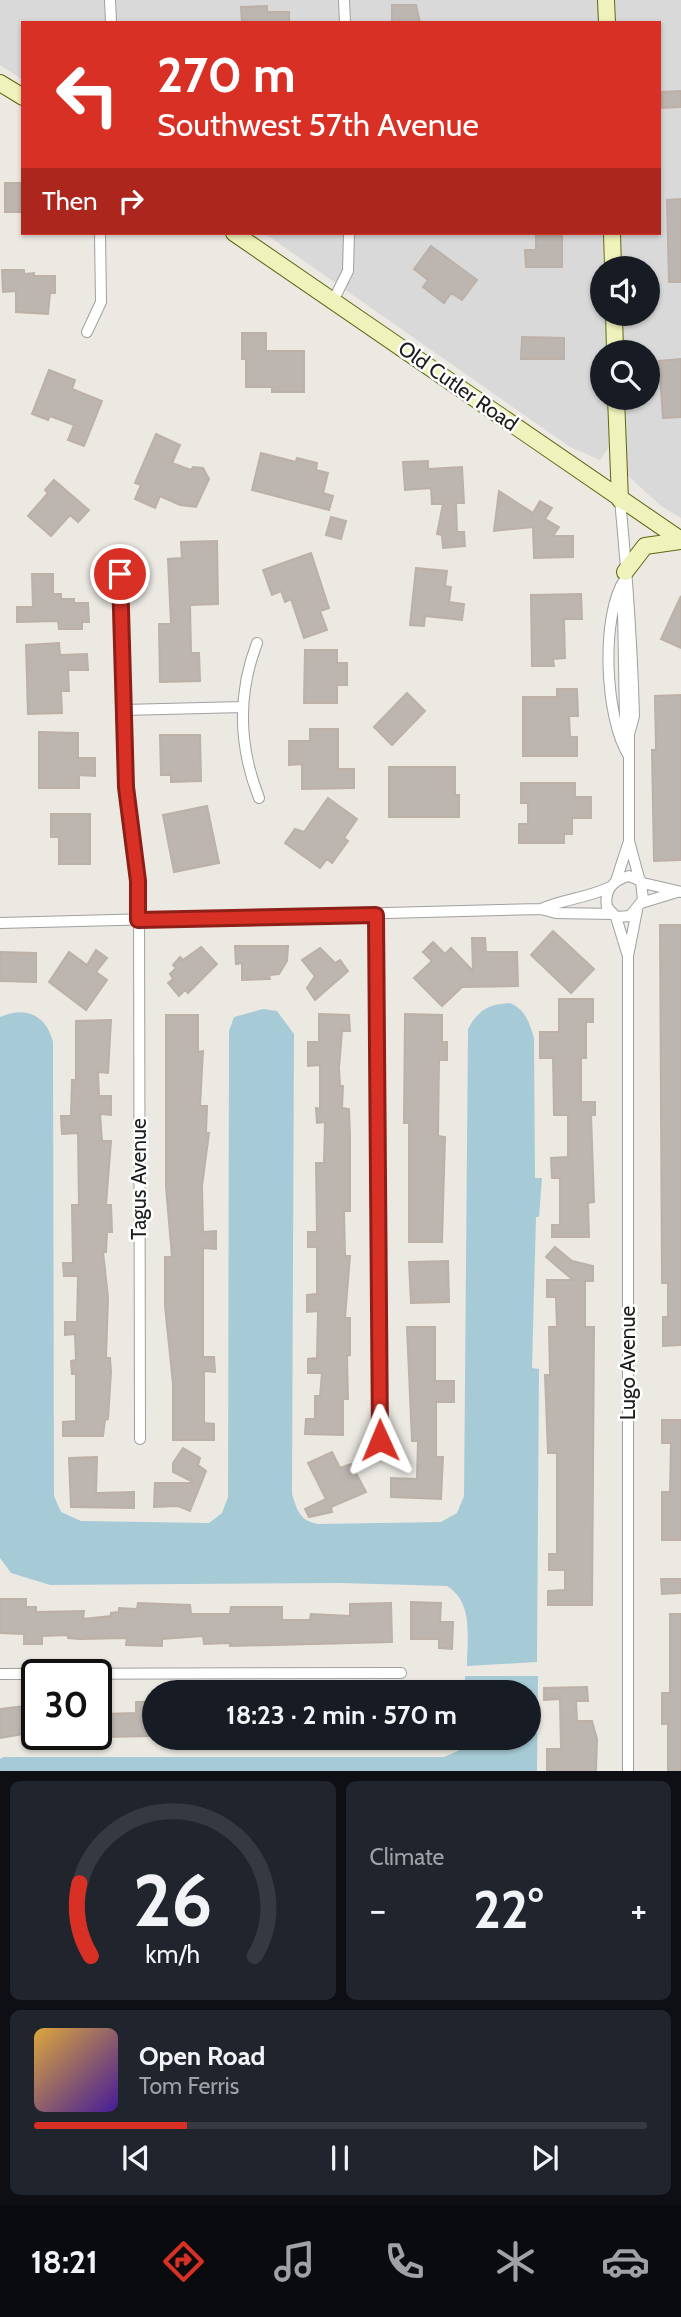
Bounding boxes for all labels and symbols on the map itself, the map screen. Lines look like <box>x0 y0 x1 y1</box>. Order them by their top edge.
street label: Old Cutler Road <box>394 335 523 436</box>
pin <box>90 544 150 604</box>
street label: Tagus Avenue <box>126 1118 151 1240</box>
street label: Lugo Avenue <box>615 1305 640 1420</box>
position arrow <box>343 1403 417 1477</box>
speed limit sign: 30 <box>21 1659 112 1750</box>

